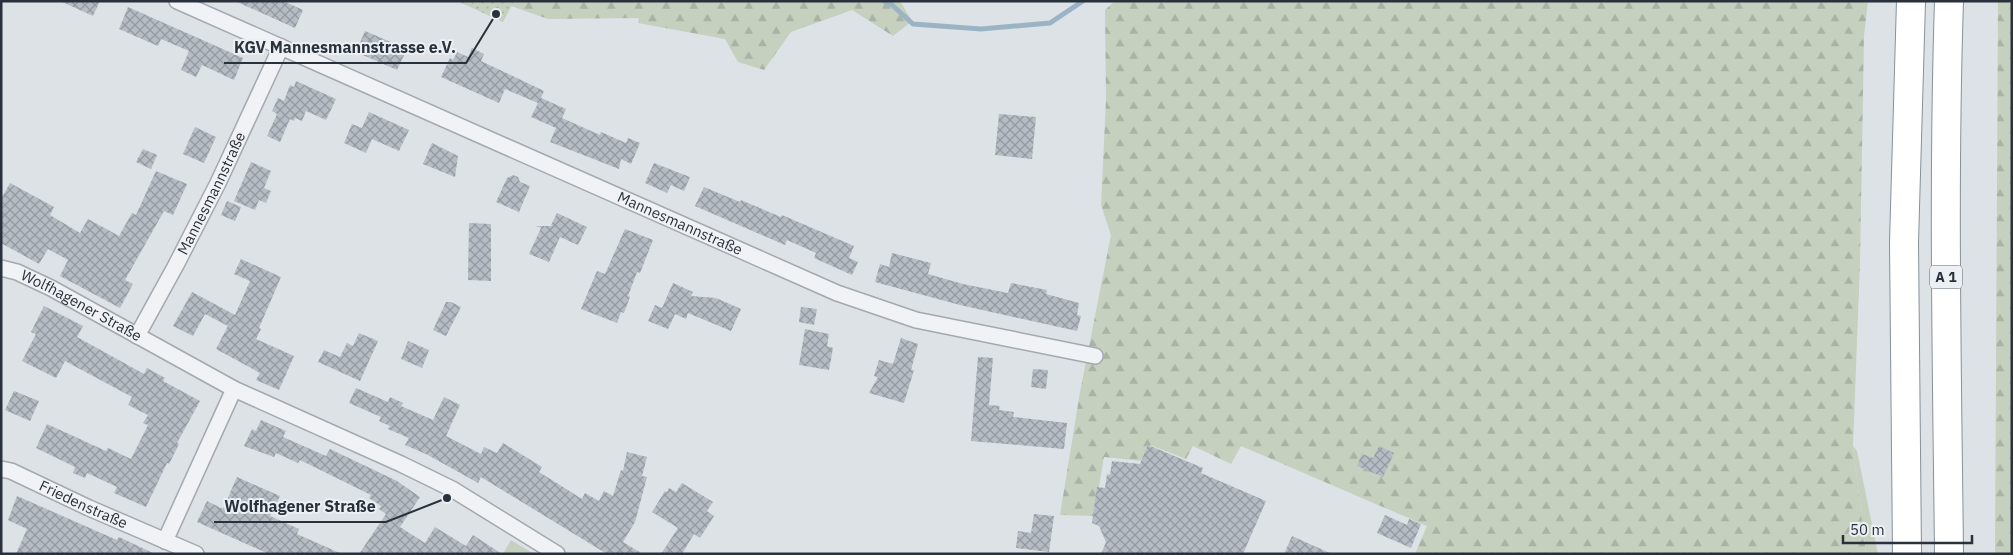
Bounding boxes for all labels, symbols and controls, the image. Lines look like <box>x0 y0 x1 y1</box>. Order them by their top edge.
callout: KGV Mannesmannstrasse e.V. <box>224 32 466 63</box>
text: KGV Mannesmannstrasse e.V. <box>234 37 456 57</box>
street label: Mannesmannstraße <box>173 129 249 258</box>
street label: Mannesmannstraße <box>615 187 746 259</box>
street label: Wolfhagener Straße <box>18 265 145 345</box>
road number: A 1 <box>1930 266 1962 288</box>
street label: Friedenstraße <box>36 476 131 532</box>
callout: Wolfhagener Straße <box>214 491 386 522</box>
text: Wolfhagener Straße <box>224 496 376 516</box>
scale bar <box>1843 512 1972 544</box>
text: 50 m <box>1850 520 1885 539</box>

